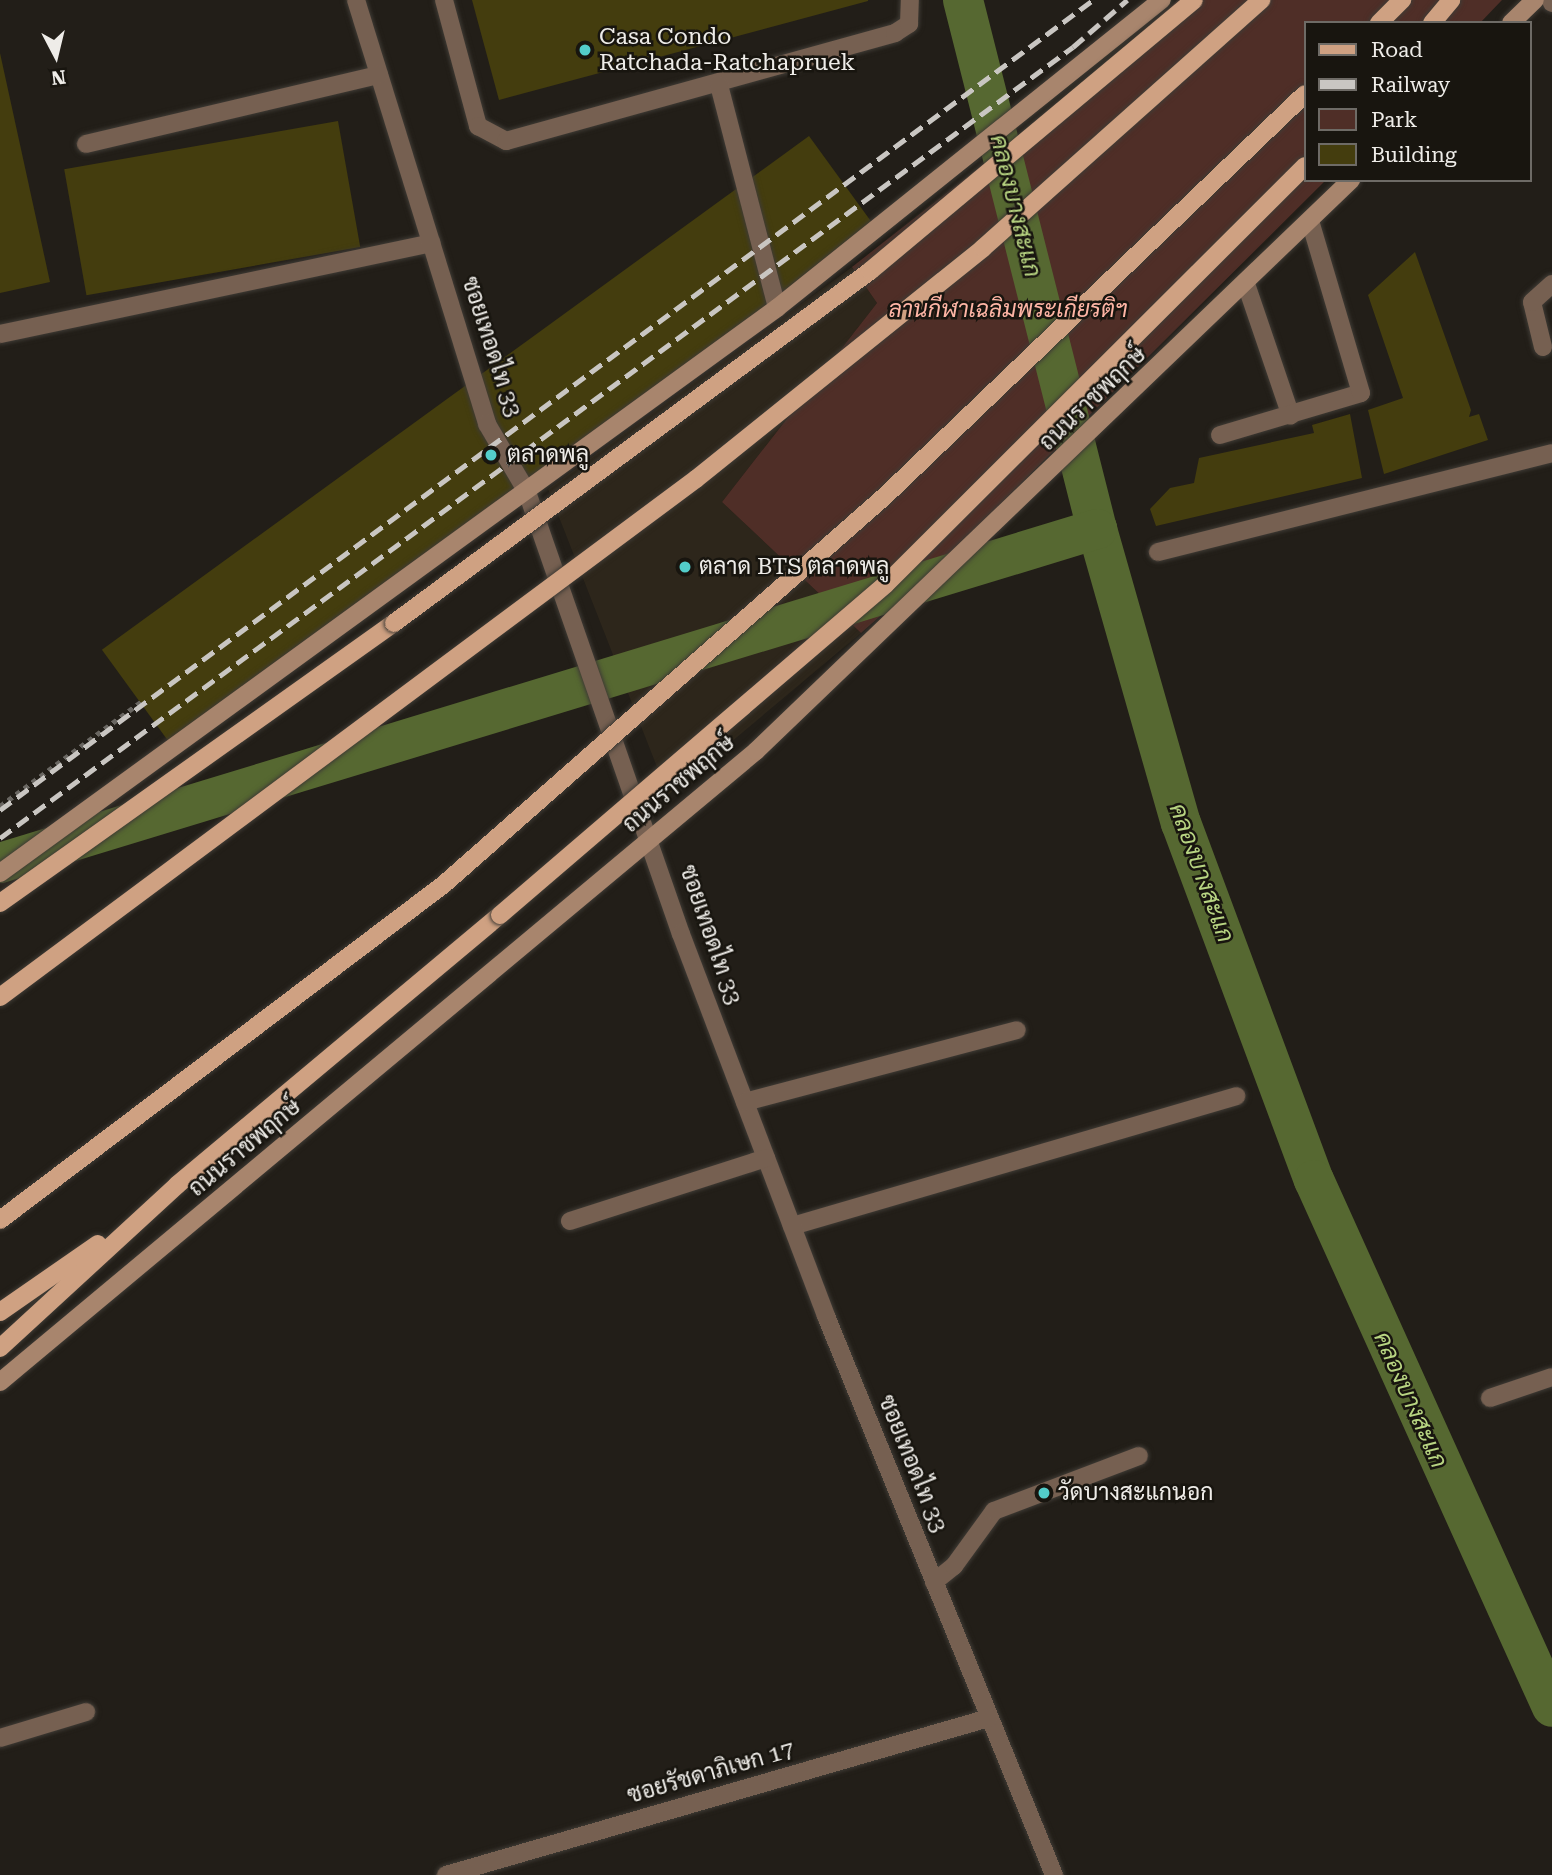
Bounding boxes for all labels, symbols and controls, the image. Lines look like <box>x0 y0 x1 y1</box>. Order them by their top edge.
north arrow <box>21 21 91 91</box>
legend <box>1304 21 1531 182</box>
place label: Casa Condo Ratchada-Ratchapruek <box>599 23 855 77</box>
text: Road <box>1371 38 1423 62</box>
marker: Casa Condo Ratchada-Ratchapruek <box>577 42 593 58</box>
text: N <box>50 65 67 90</box>
text: Railway <box>1371 73 1450 97</box>
text: Park <box>1371 108 1417 132</box>
water label: คลองบางสะแก <box>983 132 1047 280</box>
text: Building <box>1371 143 1457 167</box>
street label: ซอยเทอดไท 33 <box>455 273 527 421</box>
park label: ลานกีฬาเฉลิมพระเกียรติฯ <box>889 296 1127 324</box>
street label: ถนนราชพฤกษ์ <box>1034 341 1152 457</box>
place label: ตลาดพลู <box>507 441 589 469</box>
marker: ตลาดพลู <box>481 445 501 465</box>
place label: ตลาด BTS ตลาดพลู <box>699 553 889 581</box>
marker: ตลาด BTS ตลาดพลู <box>677 559 693 575</box>
street label: ถนนราชพฤกษ์ <box>617 729 741 839</box>
water label: คลองบางสะแก <box>1163 800 1239 946</box>
street label: ซอยเทอดไท 33 <box>673 862 747 1008</box>
street label: ถนนราชพฤกษ์ <box>183 1093 307 1203</box>
water label: คลองบางสะแก <box>1367 1328 1453 1472</box>
street label: ซอยเทอดไท 33 <box>872 1391 952 1537</box>
place label: วัดบางสะแกนอก <box>1058 1479 1213 1507</box>
marker: วัดบางสะแกนอก <box>1036 1485 1052 1501</box>
street label: ซอยรัชดาภิเษก 17 <box>624 1736 798 1810</box>

